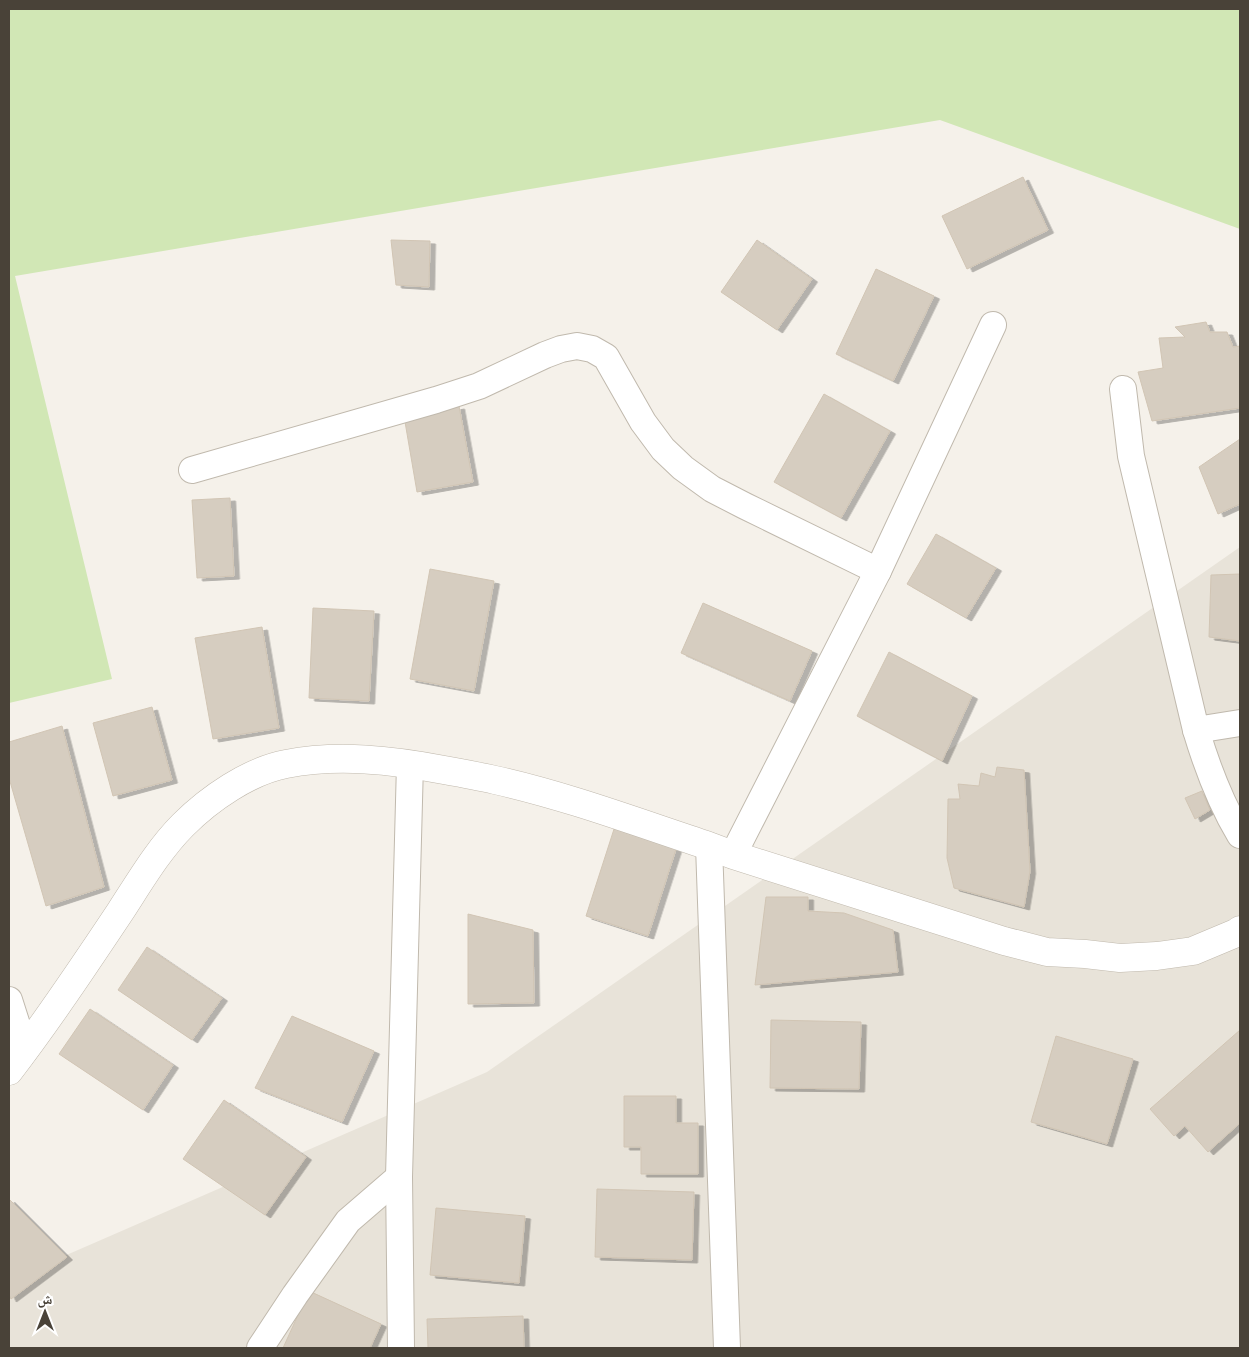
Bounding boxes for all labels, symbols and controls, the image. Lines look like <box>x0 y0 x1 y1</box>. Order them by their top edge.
north arrow <box>20 1287 70 1337</box>
text: ش <box>38 1290 53 1308</box>

